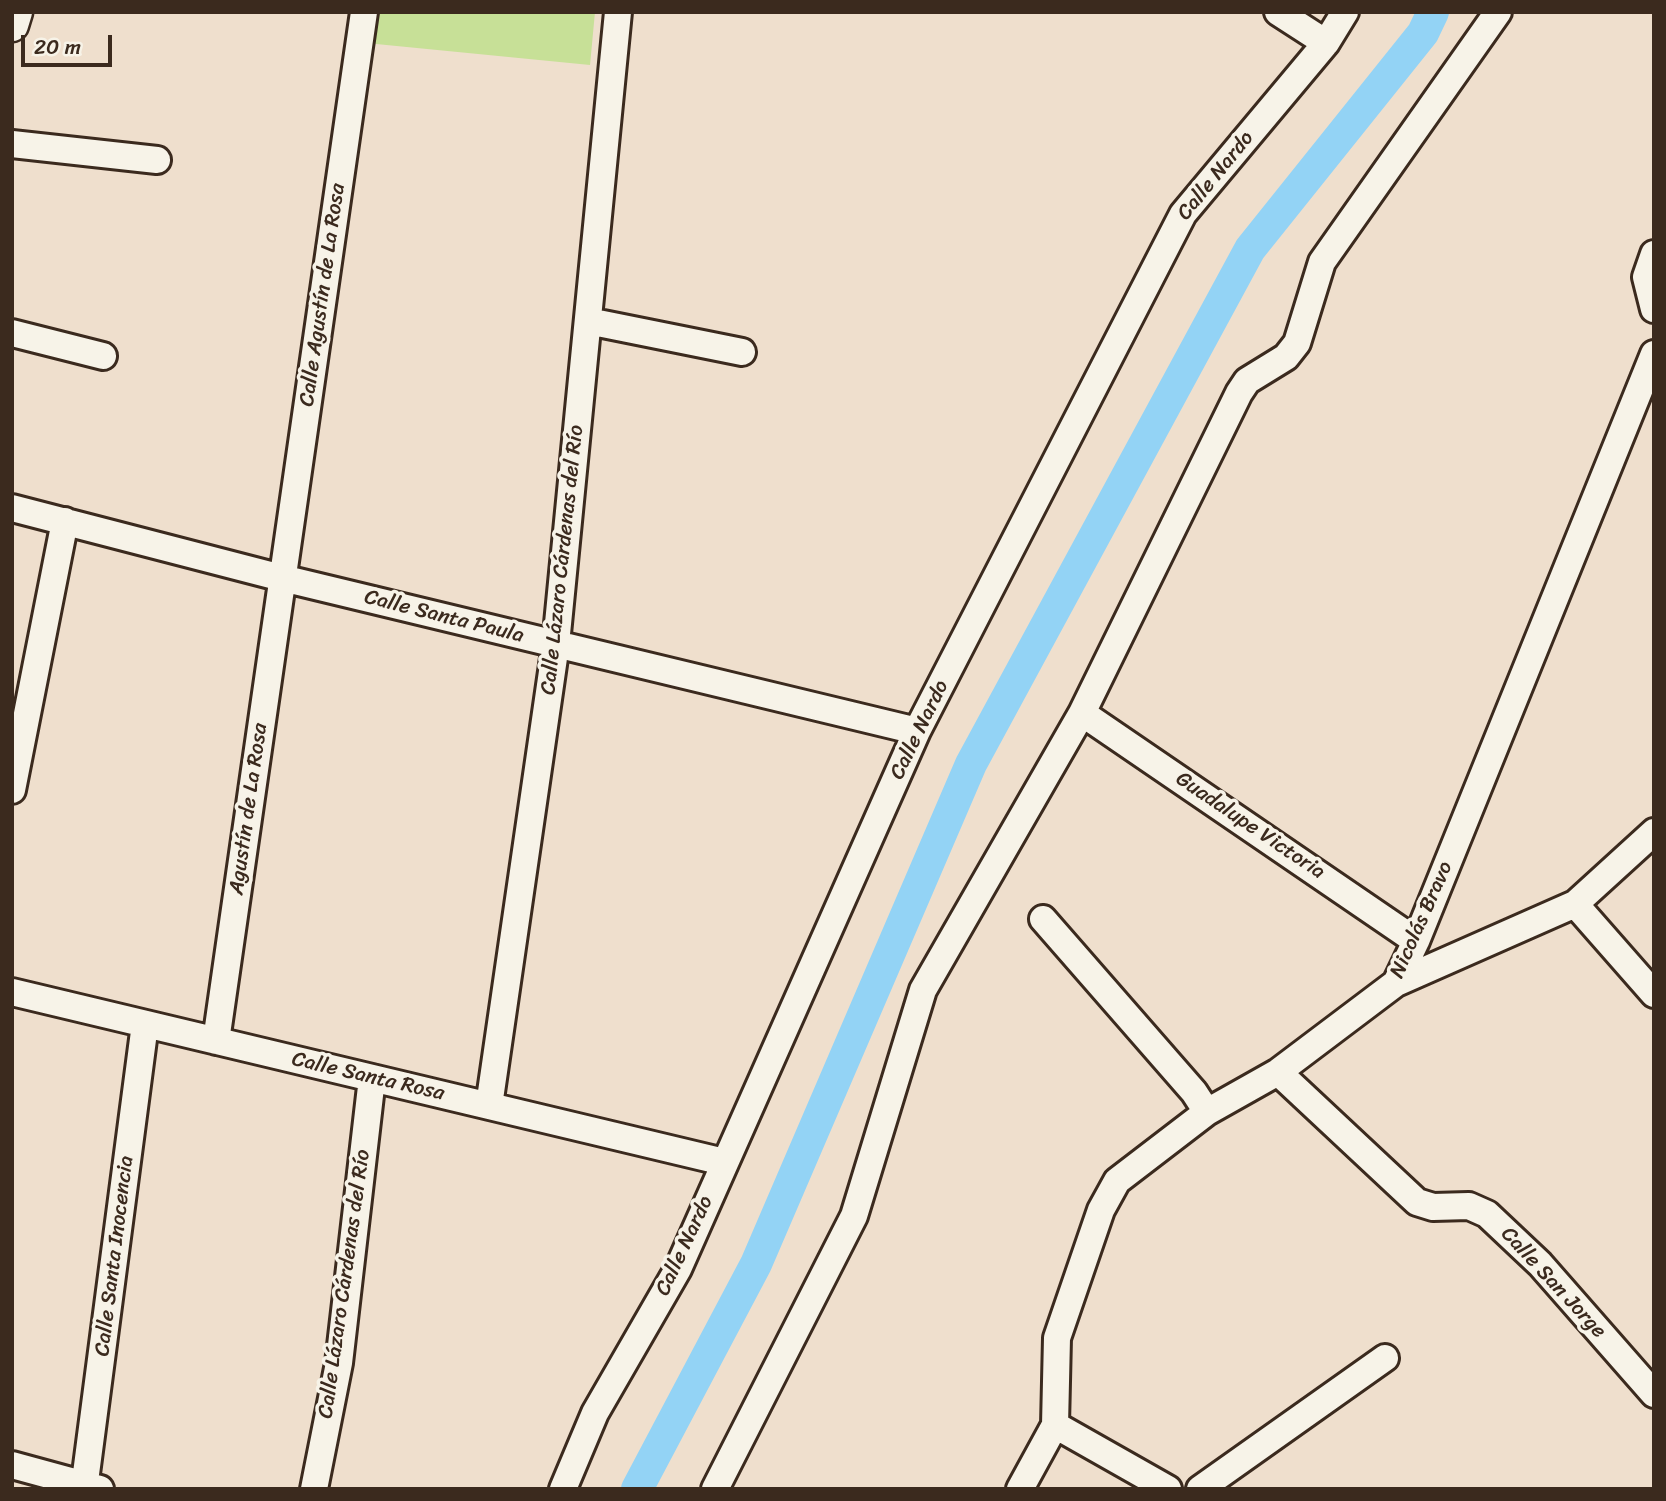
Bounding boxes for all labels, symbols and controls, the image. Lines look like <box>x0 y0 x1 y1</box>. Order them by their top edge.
scale bar <box>24 21 116 65</box>
text: 20 m <box>34 28 81 66</box>
street label: Calle Nardo <box>1172 126 1260 226</box>
street label: Calle Agustín de La Rosa <box>295 182 351 408</box>
street label: Calle Lázaro Cárdenas del Río <box>536 424 590 696</box>
street label: Calle Santa Paula <box>362 585 526 649</box>
street label: Calle Nardo <box>885 676 955 784</box>
street label: Agustín de La Rosa <box>224 722 274 896</box>
street label: Guadalupe Victoria <box>1171 767 1329 885</box>
street label: Nicolás Bravo <box>1385 858 1459 982</box>
street label: Calle Santa Rosa <box>289 1047 447 1107</box>
street label: Calle Lázaro Cárdenas del Río <box>314 1148 376 1420</box>
street label: Calle Santa Inocencia <box>90 1154 140 1358</box>
street label: Calle Nardo <box>651 1192 719 1300</box>
street label: Calle San Jorge <box>1495 1222 1611 1344</box>

